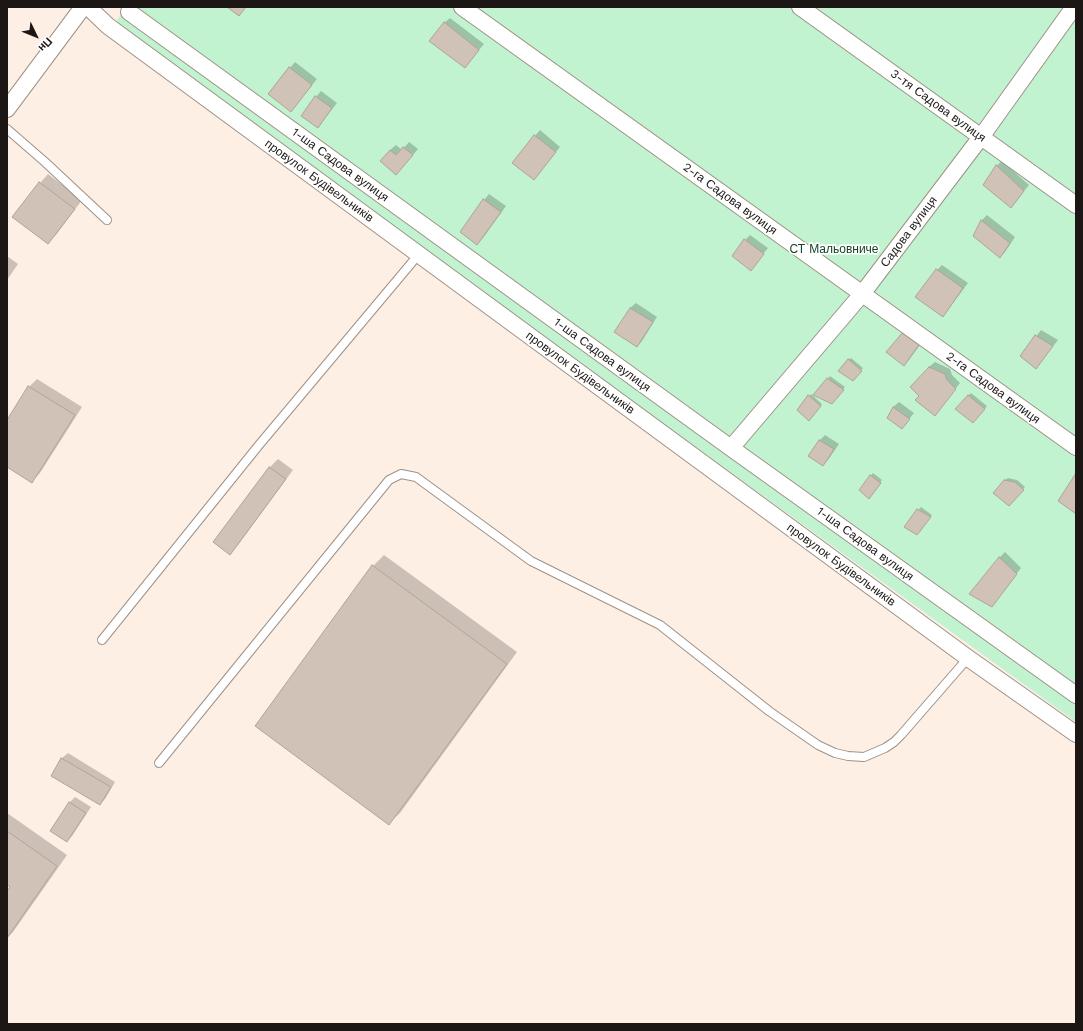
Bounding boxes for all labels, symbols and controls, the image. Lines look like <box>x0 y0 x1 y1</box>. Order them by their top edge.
north arrow <box>16 16 56 56</box>
text: Пн <box>35 35 55 54</box>
street label: 3-тя Садова вулиця <box>888 67 988 145</box>
street label: 1-ша Садова вулиця <box>289 125 391 205</box>
street label: провулок Будівельників <box>262 137 376 225</box>
street label: 2-га Садова вулиця <box>680 160 780 238</box>
street label: Садова вулиця <box>878 194 940 270</box>
park label: СТ Мальовниче <box>789 242 879 256</box>
street label: 1-ша Садова вулиця <box>551 315 653 395</box>
street label: провулок Будівельників <box>523 329 637 417</box>
street label: 2-га Садова вулиця <box>943 349 1043 427</box>
street label: 1-ша Садова вулиця <box>814 504 916 584</box>
street label: провулок Будівельників <box>784 521 898 609</box>

